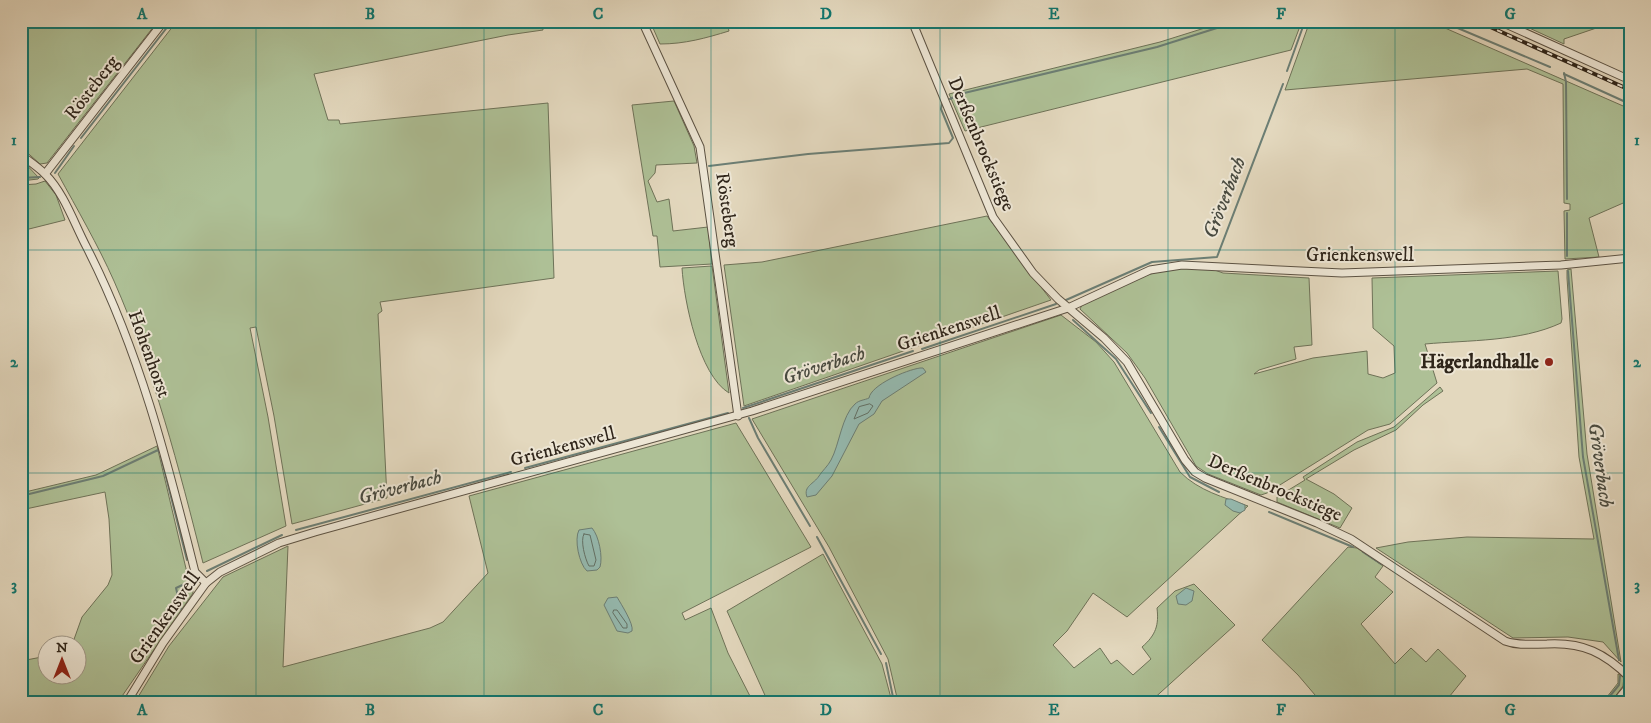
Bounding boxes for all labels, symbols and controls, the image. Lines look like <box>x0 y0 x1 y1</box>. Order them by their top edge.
text: A <box>136 4 148 24</box>
text: B <box>365 4 375 24</box>
text: C <box>593 4 603 24</box>
text: D <box>820 4 832 24</box>
text: E <box>1048 4 1060 24</box>
text: F <box>1276 4 1286 24</box>
text: G <box>1504 4 1516 24</box>
street label: Rösteberg <box>60 51 125 125</box>
street label: Derßenbrockstiege <box>942 73 1020 215</box>
text: 1 <box>11 130 17 150</box>
text: 1 <box>1634 130 1640 150</box>
water label: Gröverbach <box>1198 154 1252 242</box>
street label: Rösteberg <box>710 171 744 250</box>
street label: Grienkenswell <box>1306 244 1414 267</box>
street label: Grienkenswell <box>894 301 1004 357</box>
street label: Hohenhorst <box>123 307 175 401</box>
water label: Gröverbach <box>779 341 869 391</box>
place label: Hägerlandhalle <box>1421 351 1539 374</box>
text: 2 <box>10 352 19 372</box>
text: 2 <box>1633 352 1642 372</box>
marker: Hägerlandhalle <box>1543 356 1555 368</box>
water label: Gröverbach <box>1582 421 1618 509</box>
street label: Grienkenswell <box>508 422 618 472</box>
street label: Derßenbrockstiege <box>1204 449 1346 527</box>
water label: Gröverbach <box>355 465 445 511</box>
street label: Grienkenswell <box>125 567 206 669</box>
text: 3 <box>11 575 17 595</box>
text: 3 <box>1634 575 1640 595</box>
north arrow <box>38 636 88 686</box>
text: N <box>56 639 68 657</box>
text: A <box>136 700 148 720</box>
text: B <box>365 700 375 720</box>
text: C <box>593 700 603 720</box>
text: D <box>820 700 832 720</box>
text: E <box>1048 700 1060 720</box>
text: F <box>1276 700 1286 720</box>
text: G <box>1504 700 1516 720</box>

